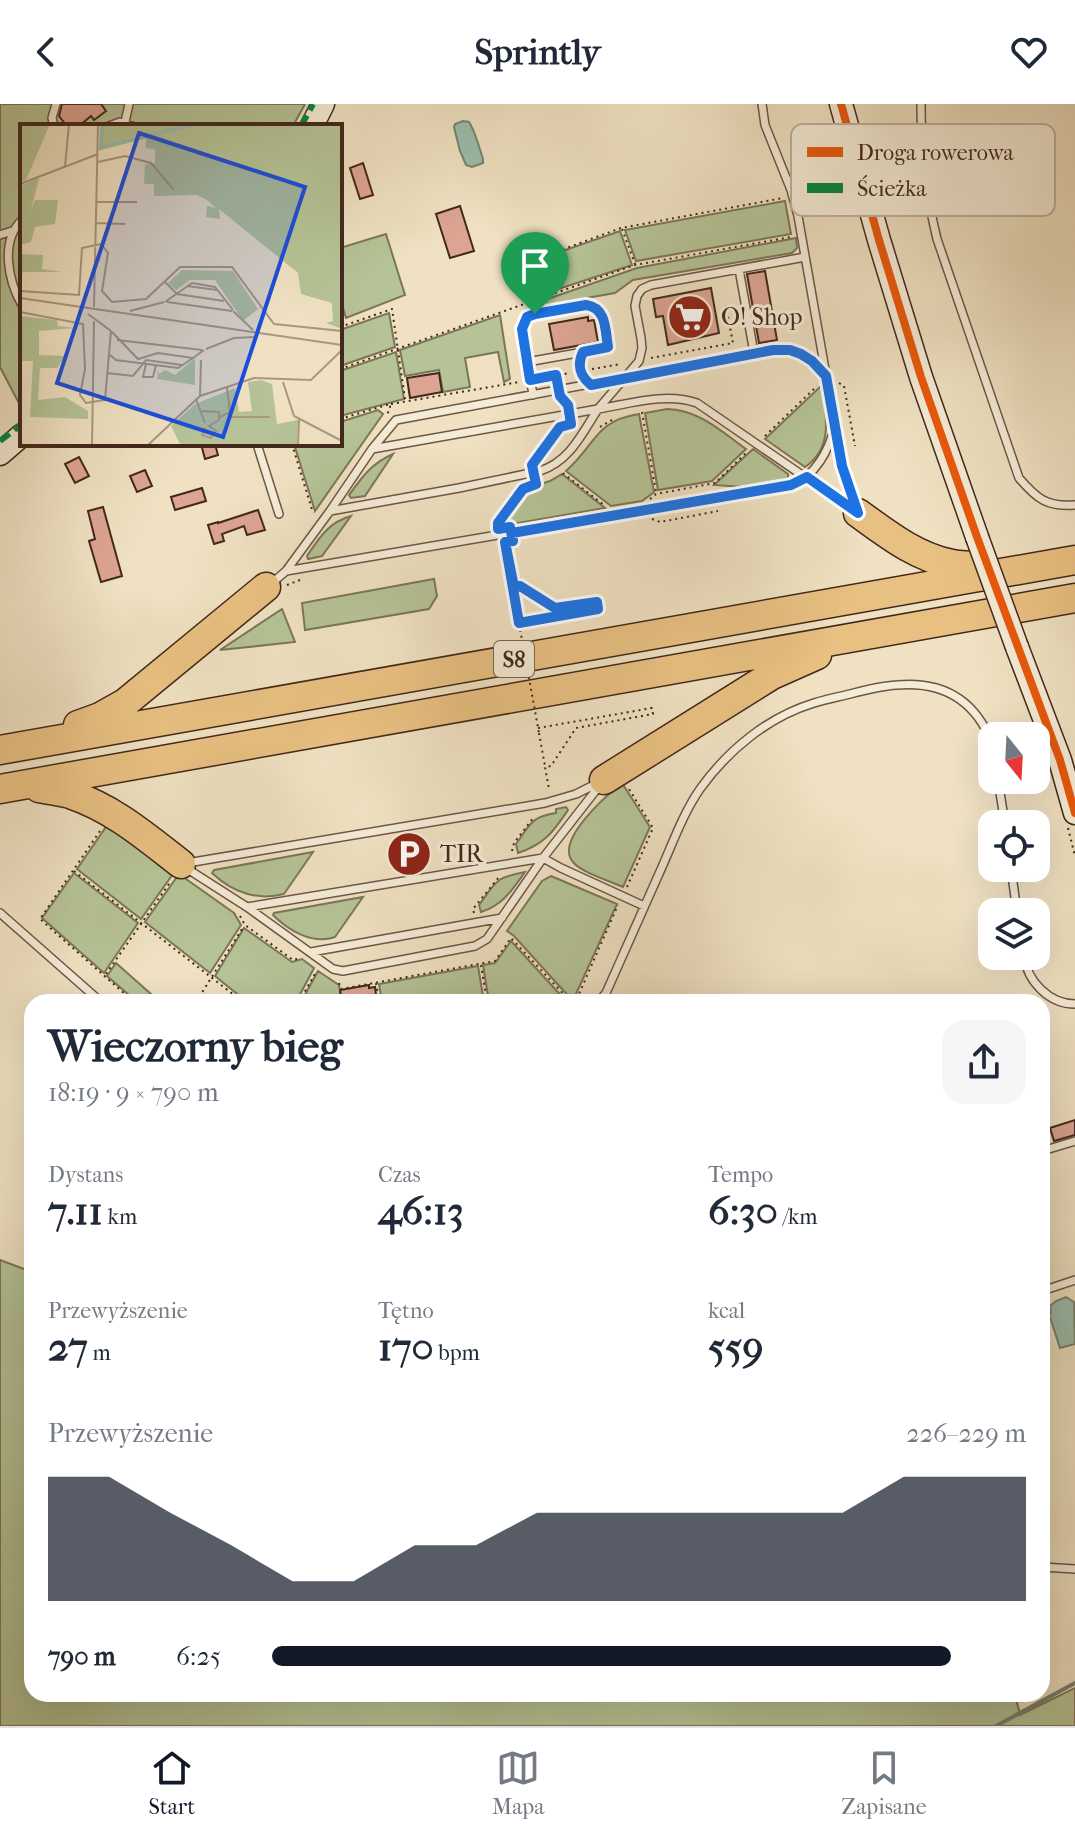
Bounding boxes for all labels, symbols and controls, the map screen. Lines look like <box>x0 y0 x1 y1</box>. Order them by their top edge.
icon: back <box>24 30 68 74</box>
icon: heart <box>1007 30 1051 74</box>
text: Sprintly <box>475 31 600 73</box>
inset map <box>20 124 342 446</box>
legend <box>791 124 1055 216</box>
text: Droga rowerowa <box>857 140 1015 166</box>
text: Ścieżka <box>857 175 927 202</box>
pin <box>501 232 569 314</box>
icon: arrive <box>513 244 557 288</box>
supermarket icon: O! Shop <box>666 293 714 341</box>
place label: O! Shop <box>721 303 803 331</box>
road number: S8 <box>494 641 534 677</box>
north arrow <box>978 722 1050 794</box>
map controls <box>978 722 1050 970</box>
button: locate <box>978 810 1050 882</box>
parking icon: TIR <box>385 830 433 878</box>
place label: TIR <box>440 840 485 868</box>
button: layers <box>978 898 1050 970</box>
button: share <box>942 1020 1026 1104</box>
text: Wieczorny bieg <box>48 1021 343 1072</box>
text: 18:19 · 9 × 790 m <box>48 1077 219 1108</box>
text: Dystans <box>48 1162 123 1188</box>
text: Czas <box>378 1162 421 1188</box>
text: Tempo <box>708 1162 773 1188</box>
text: 7.11 <box>48 1188 103 1234</box>
text: 46:13 <box>378 1188 464 1234</box>
text: 6:30 <box>708 1188 778 1234</box>
text: km <box>103 1204 137 1230</box>
text: /km <box>778 1204 818 1230</box>
text: Przewyższenie <box>48 1298 188 1324</box>
text: Tętno <box>378 1298 434 1324</box>
text: kcal <box>708 1298 745 1324</box>
text: 27 <box>48 1324 88 1370</box>
text: 170 <box>378 1324 434 1370</box>
text: 559 <box>708 1324 763 1370</box>
text: m <box>88 1340 111 1366</box>
text: bpm <box>434 1340 480 1366</box>
text: Przewyższenie <box>48 1418 213 1449</box>
text: 226–229 m <box>906 1418 1026 1449</box>
text: 790 m <box>48 1641 116 1672</box>
text: 6:25 <box>176 1641 221 1672</box>
tab: Start <box>148 1746 195 1820</box>
tab: Mapa <box>492 1746 544 1820</box>
tab: Zapisane <box>841 1746 927 1820</box>

